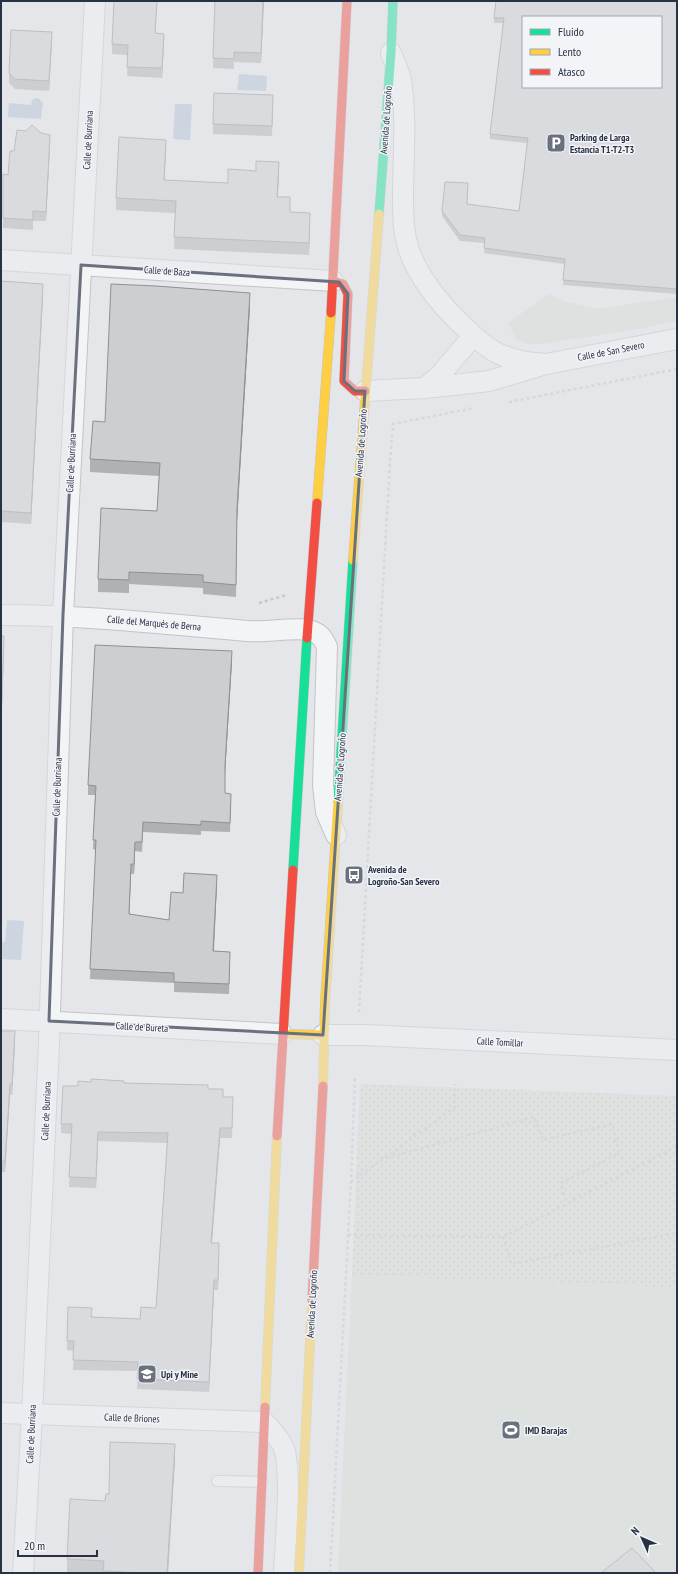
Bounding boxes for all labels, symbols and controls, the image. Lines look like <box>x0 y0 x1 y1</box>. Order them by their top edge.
legend <box>522 16 662 88</box>
text: Fluido <box>558 24 584 39</box>
text: Lento <box>558 44 581 59</box>
text: Atasco <box>558 64 585 79</box>
street label: Avenida de Logroño <box>377 86 395 154</box>
street label: Calle de Burriana <box>80 110 96 170</box>
place label: Parking de Larga Estancia T1-T2-T3 <box>570 131 634 156</box>
parking icon: Parking de Larga Estancia T1-T2-T3 <box>545 132 567 154</box>
street label: Calle de Baza <box>143 263 191 279</box>
street label: Calle de San Severo <box>576 338 646 364</box>
street label: Avenida de Logroño <box>352 409 370 477</box>
street label: Calle de Burriana <box>63 433 79 493</box>
street label: Calle del Marqués de Berna <box>106 612 202 634</box>
street label: Avenida de Logroño <box>331 733 349 801</box>
street label: Calle de Burriana <box>49 757 65 817</box>
place label: Avenida de Logroño-San Severo <box>367 863 440 888</box>
bus stop icon: Avenida de Logroño-San Severo <box>343 864 365 886</box>
street label: Calle de Bureta <box>115 1019 169 1035</box>
street label: Calle Tomillar <box>476 1034 524 1050</box>
street label: Calle de Burriana <box>38 1081 54 1141</box>
street label: Avenida de Logroño <box>304 1270 320 1338</box>
school or university icon: Upi y Mine <box>136 1363 158 1385</box>
place label: Upi y Mine <box>161 1368 198 1381</box>
street label: Calle de Burriana <box>23 1404 39 1464</box>
street label: Calle de Briones <box>104 1411 161 1425</box>
sports icon: IMD Barajas <box>500 1419 522 1441</box>
place label: IMD Barajas <box>525 1424 568 1437</box>
north arrow <box>622 1518 662 1558</box>
text: N <box>628 1524 642 1538</box>
scale bar <box>18 1532 97 1558</box>
text: 20 m <box>24 1538 45 1553</box>

